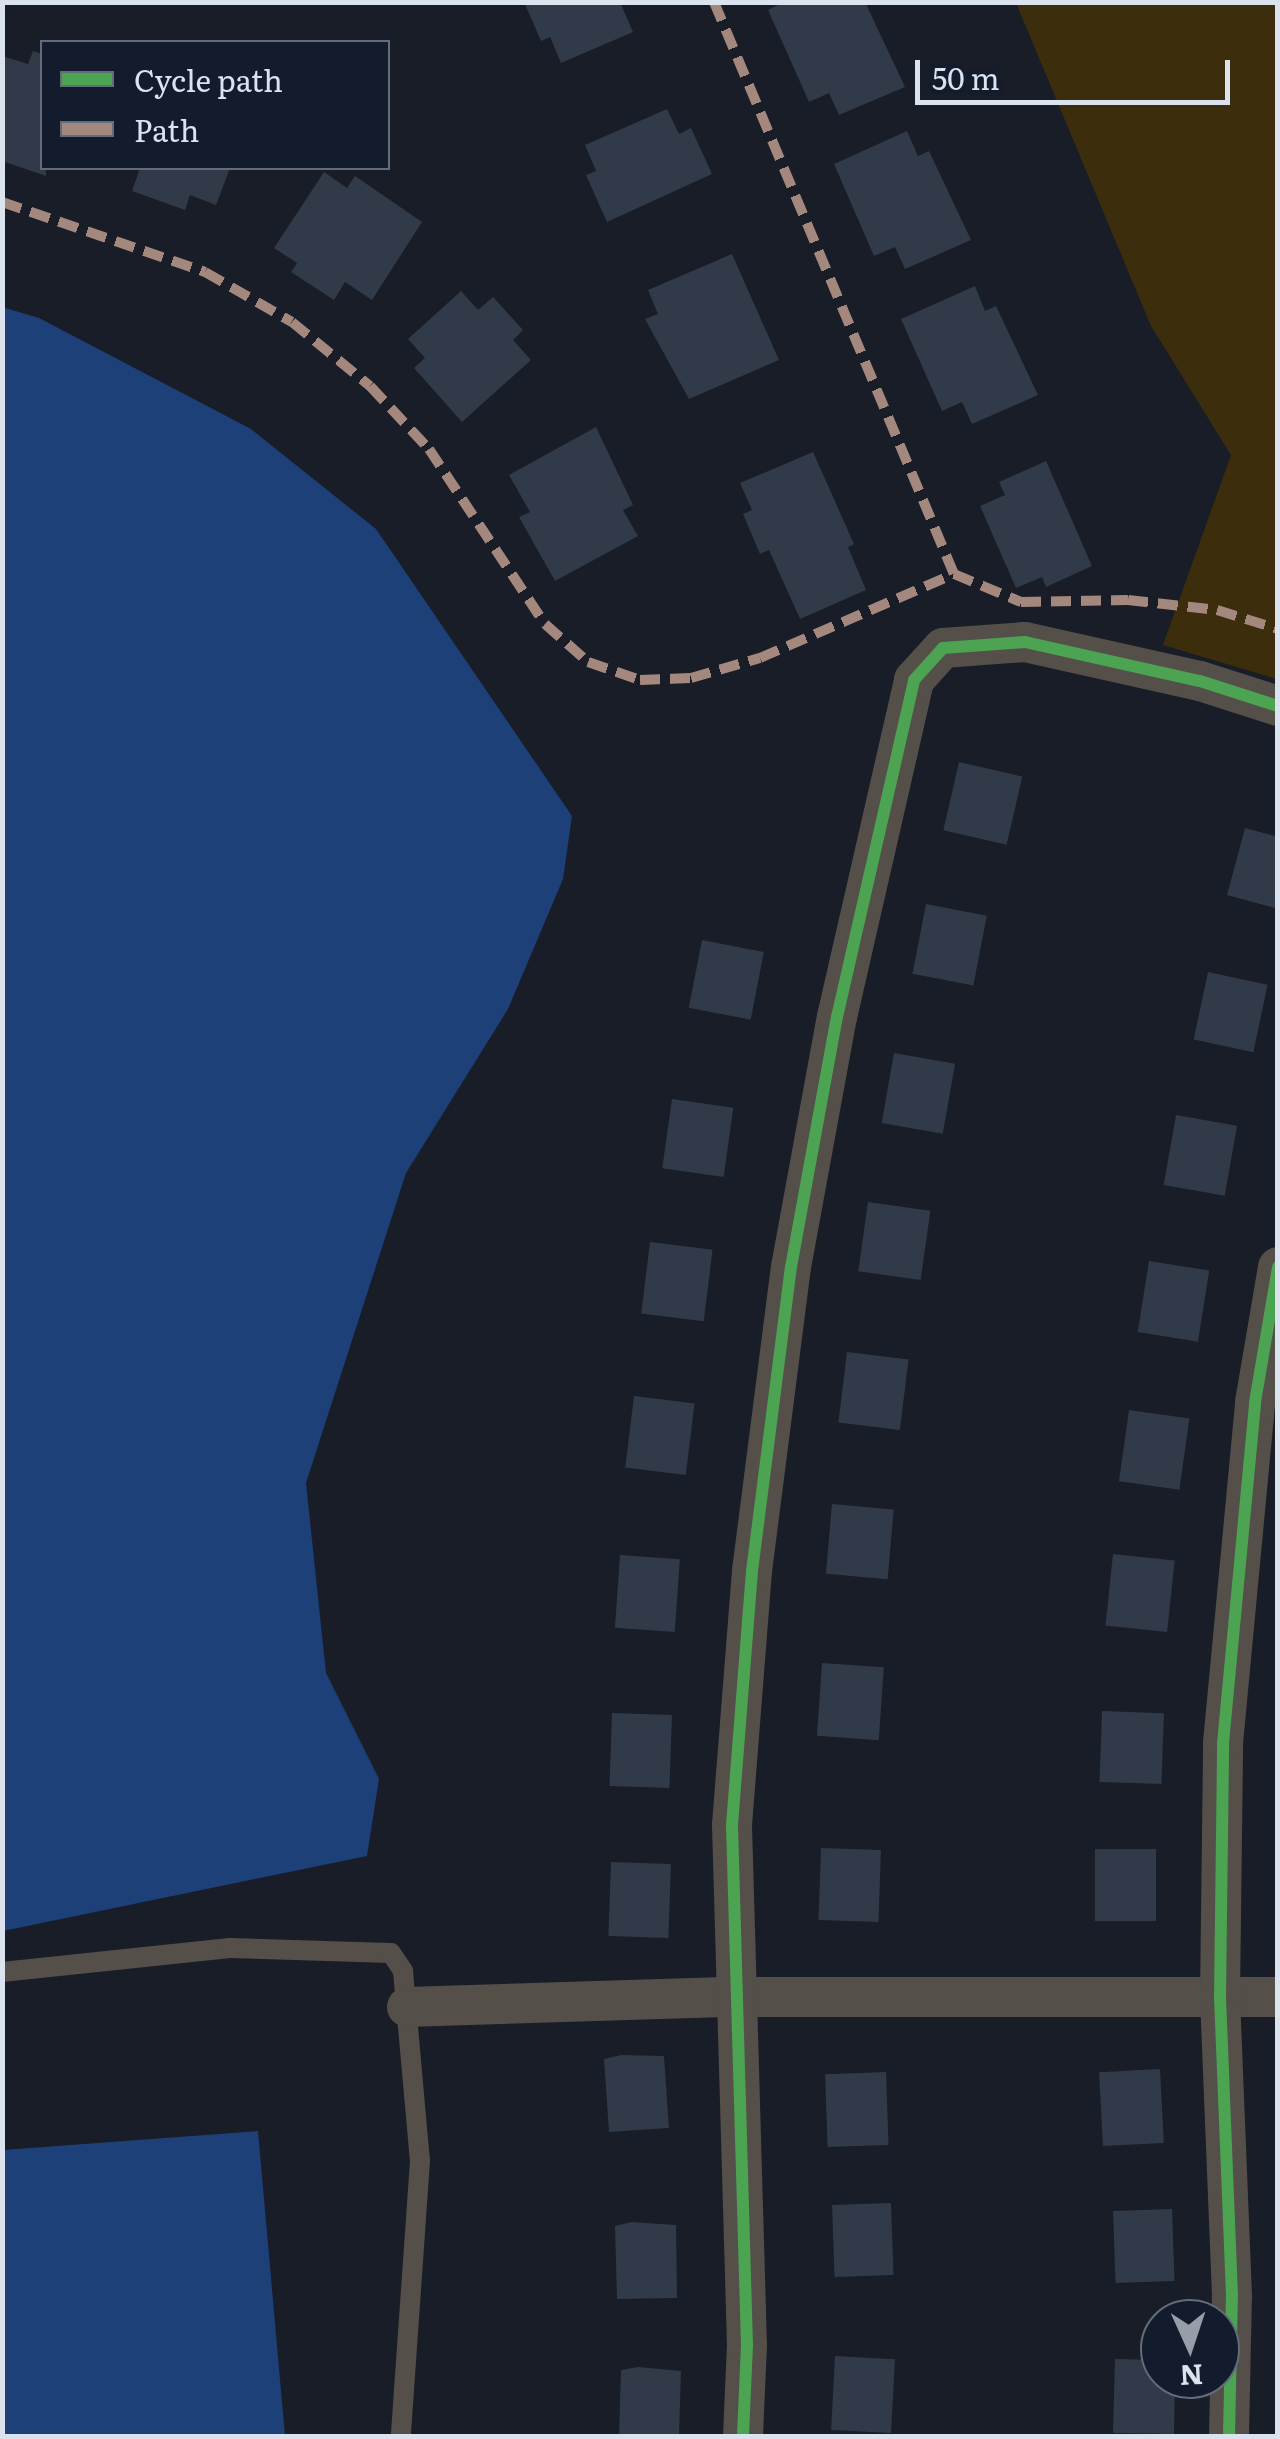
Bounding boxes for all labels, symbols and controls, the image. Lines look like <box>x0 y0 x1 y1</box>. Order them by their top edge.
legend <box>40 40 390 170</box>
scale bar <box>920 40 1235 102</box>
text: 50 m <box>932 55 1000 99</box>
text: Cycle path <box>134 57 283 101</box>
text: Path <box>134 107 199 151</box>
north arrow <box>1140 2299 1240 2399</box>
text: N <box>1179 2355 1204 2399</box>

